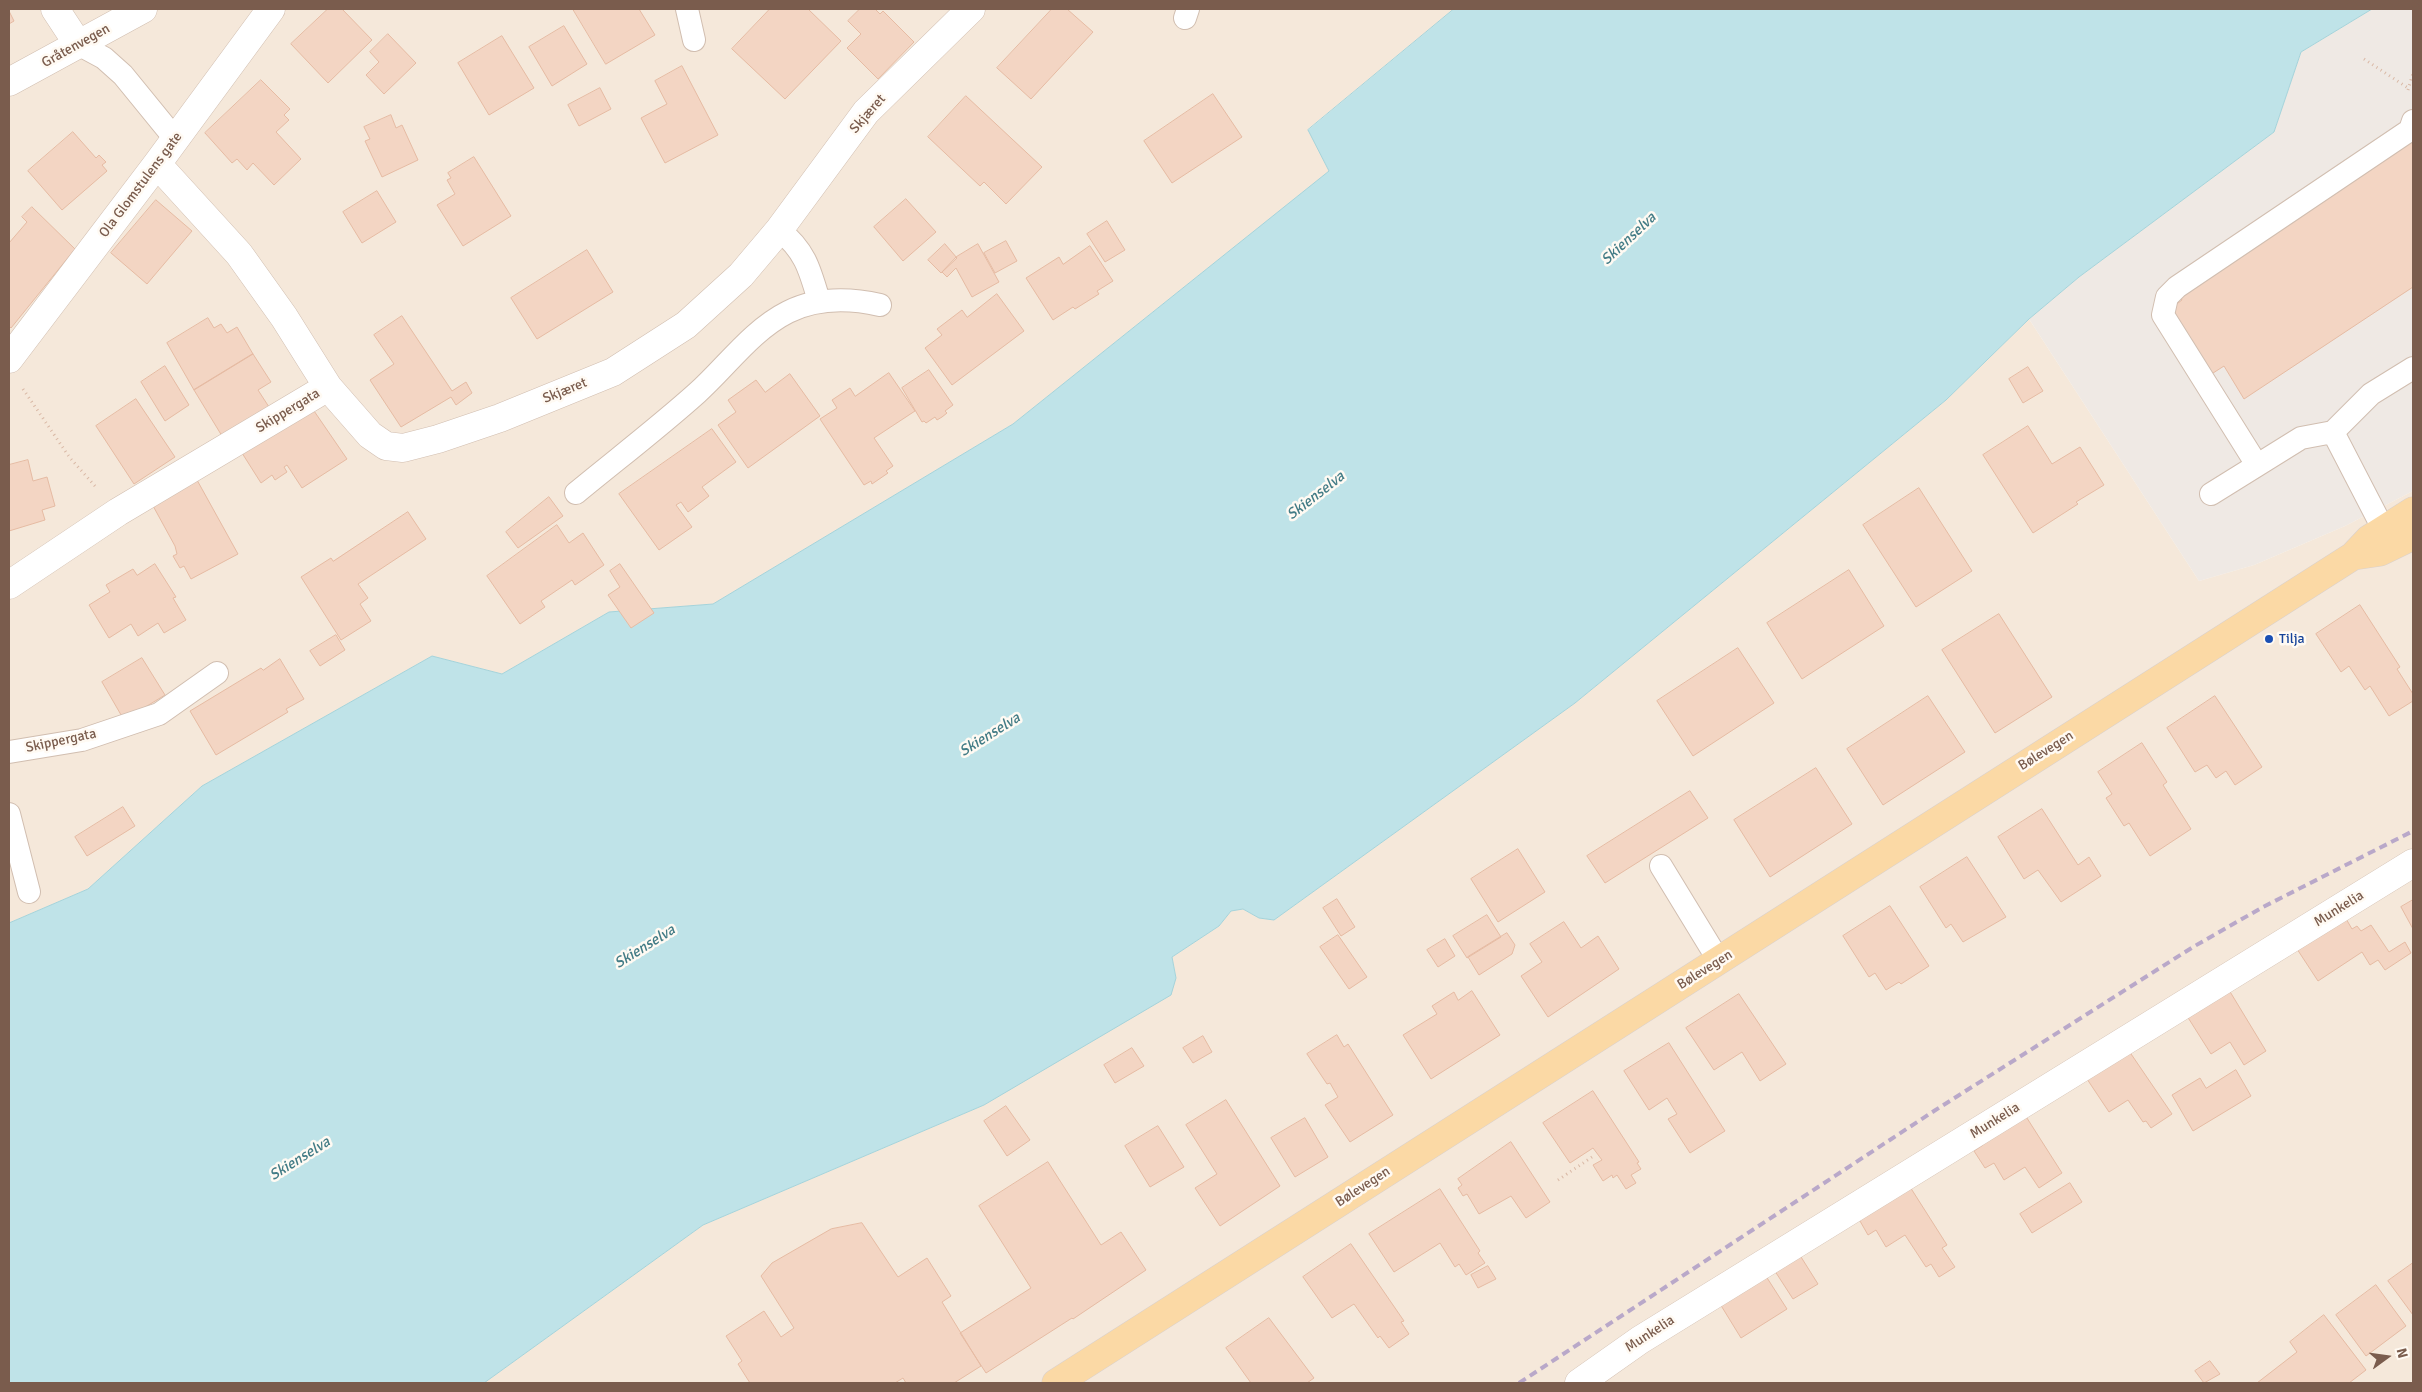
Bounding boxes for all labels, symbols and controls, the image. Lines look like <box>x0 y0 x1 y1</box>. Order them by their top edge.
street label: Gråtenvegen <box>39 20 113 72</box>
street label: Skjæret <box>846 91 890 137</box>
street label: Ola Glomstulens gate <box>96 129 186 241</box>
water label: Skienselva <box>1598 209 1660 269</box>
street label: Skjæret <box>540 375 590 407</box>
street label: Skippergata <box>253 385 323 437</box>
water label: Skienselva <box>1284 468 1348 524</box>
place label: Tilja <box>2279 631 2305 647</box>
marker: Tilja <box>2263 633 2275 645</box>
water label: Skienselva <box>956 709 1024 761</box>
street label: Skippergata <box>24 725 98 757</box>
street label: Bølevegen <box>2015 727 2077 775</box>
street label: Munkelia <box>2311 887 2367 931</box>
water label: Skienselva <box>611 921 679 973</box>
street label: Bølevegen <box>1674 946 1736 994</box>
street label: Munkelia <box>1967 1099 2023 1143</box>
water label: Skienselva <box>266 1133 334 1185</box>
street label: Bølevegen <box>1333 1163 1393 1211</box>
street label: Munkelia <box>1622 1312 1678 1356</box>
north arrow <box>2362 1332 2412 1382</box>
text: N <box>2393 1346 2411 1360</box>

